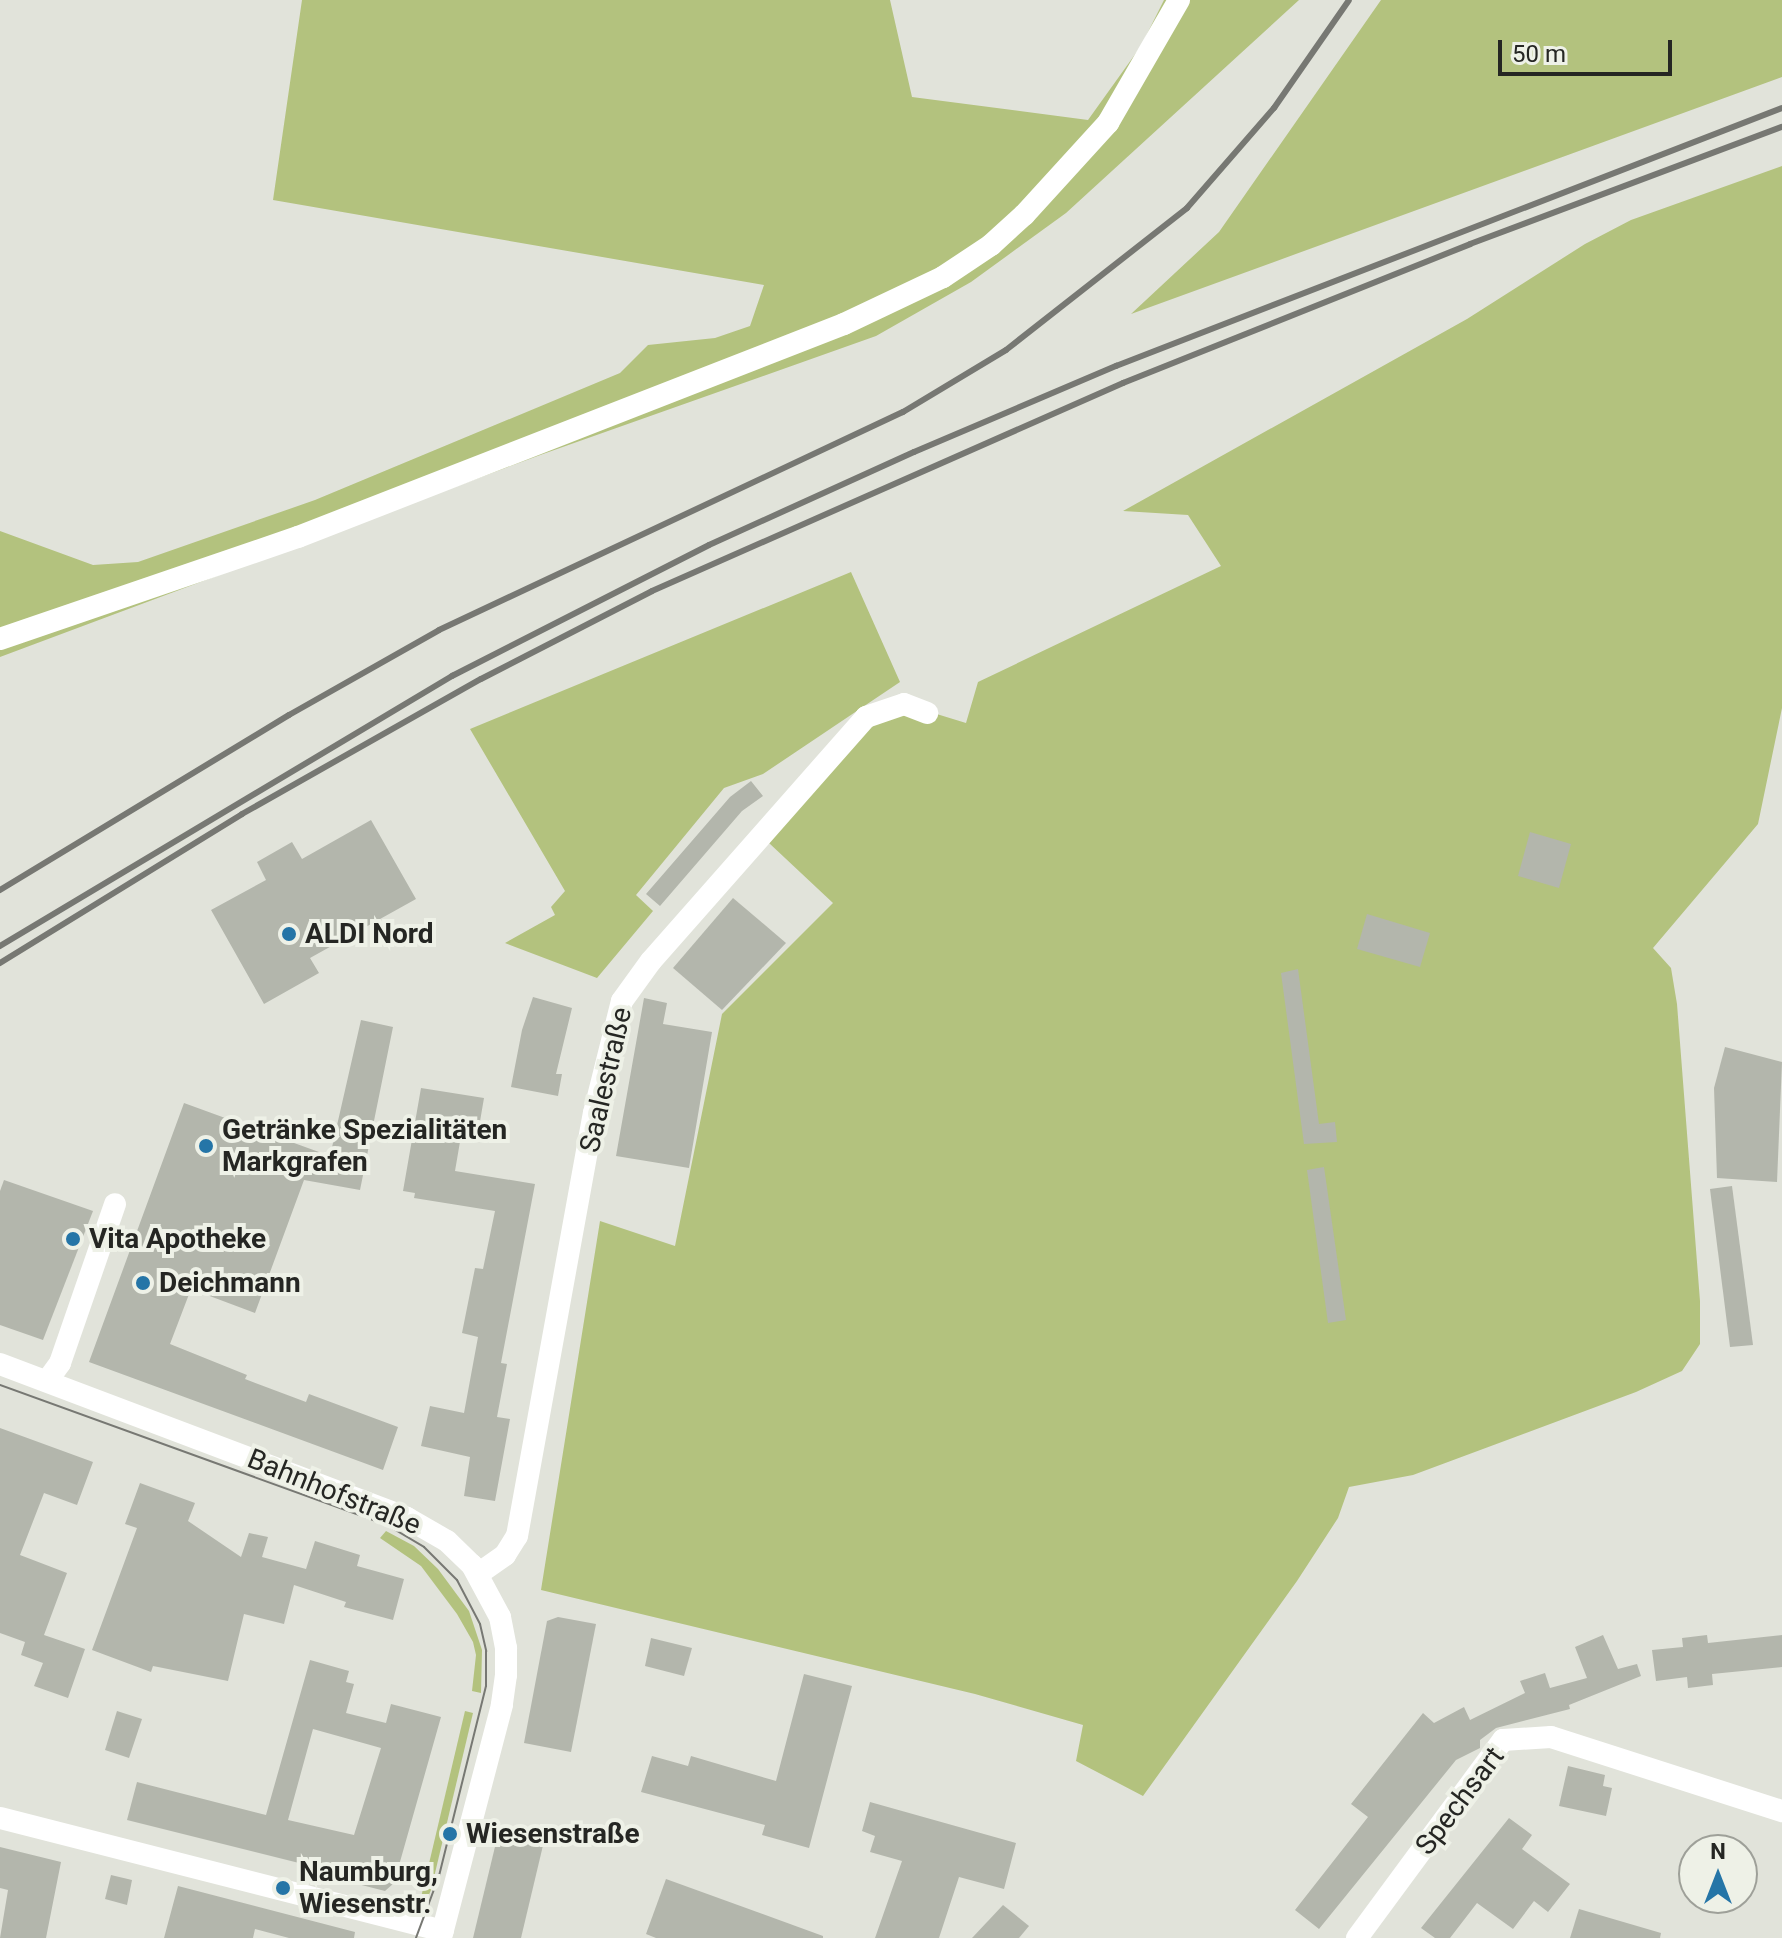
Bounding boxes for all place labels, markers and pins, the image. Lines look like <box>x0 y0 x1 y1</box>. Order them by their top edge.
place label: ALDI Nord <box>305 917 434 951</box>
marker: ALDI Nord <box>280 925 298 943</box>
place label: Getränke Spezialitäten Markgrafen <box>222 1113 507 1179</box>
marker: Getränke Spezialitäten Markgrafen <box>197 1137 215 1155</box>
place label: Vita Apotheke <box>89 1222 266 1256</box>
marker: Vita Apotheke <box>64 1230 82 1248</box>
place label: Deichmann <box>159 1266 301 1300</box>
marker: Deichmann <box>134 1274 152 1292</box>
place label: Wiesenstraße <box>466 1817 640 1851</box>
marker: Wiesenstraße <box>441 1825 459 1843</box>
place label: Naumburg, Wiesenstr. <box>299 1855 438 1921</box>
marker: Naumburg, Wiesenstr. <box>274 1879 292 1897</box>

